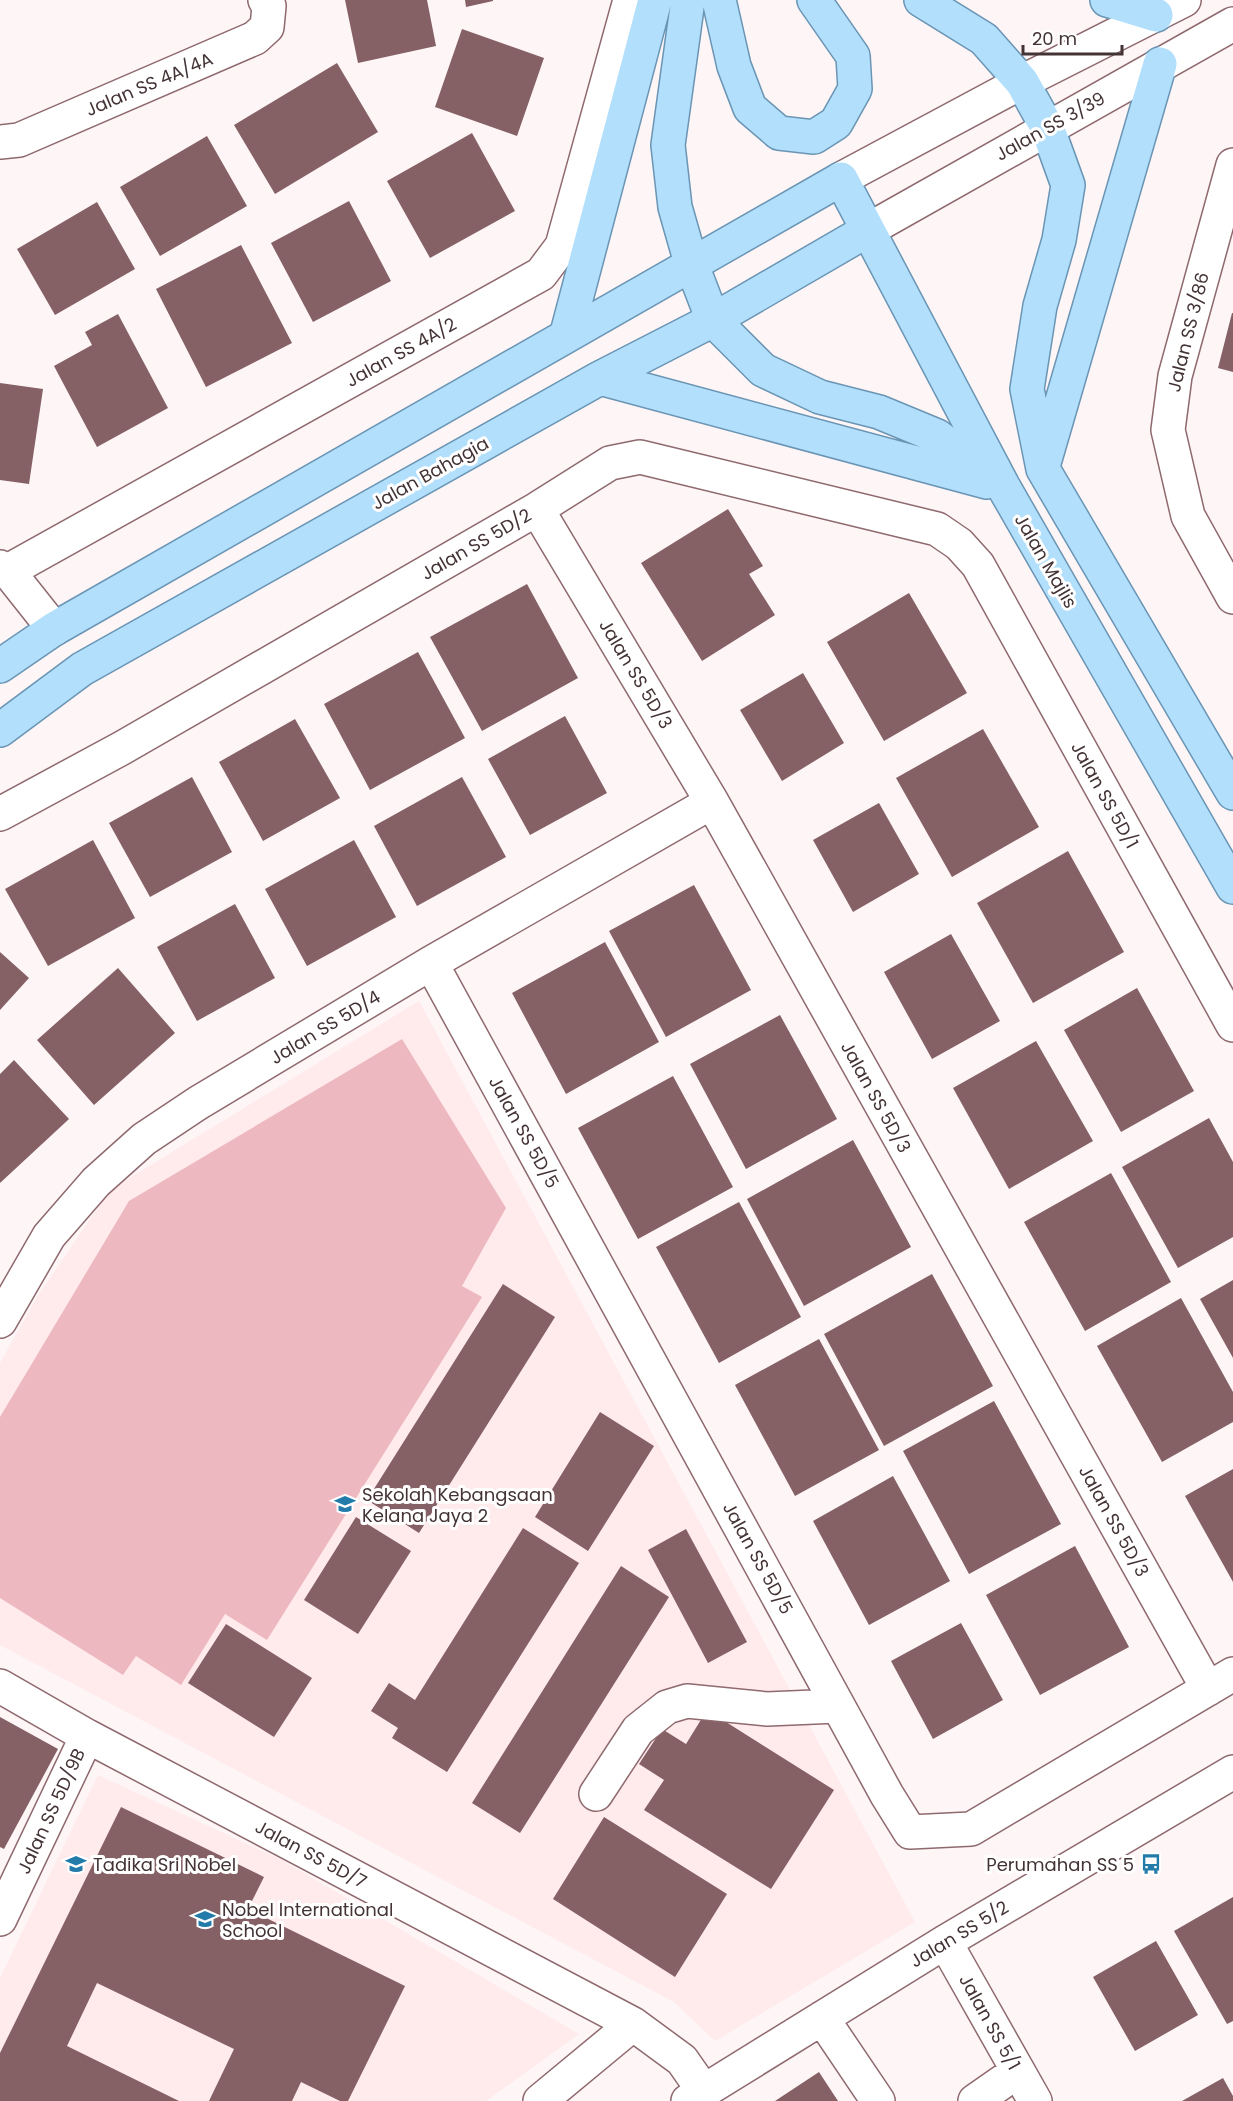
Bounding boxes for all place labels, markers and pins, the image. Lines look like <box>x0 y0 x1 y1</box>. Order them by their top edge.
place label: Sekolah Kebangsaan Kelana Jaya 2 <box>362 1482 553 1528</box>
school or university icon: Sekolah Kebangsaan Kelana Jaya 2 <box>333 1492 357 1516</box>
school or university icon: Tadika Sri Nobel <box>64 1852 88 1876</box>
place label: Tadika Sri Nobel <box>93 1852 236 1877</box>
place label: Perumahan SS 5 <box>986 1852 1134 1877</box>
bus stop icon: Perumahan SS 5 <box>1139 1852 1163 1876</box>
place label: Nobel International School <box>222 1897 393 1943</box>
school or university icon: Nobel International School <box>193 1907 217 1931</box>

